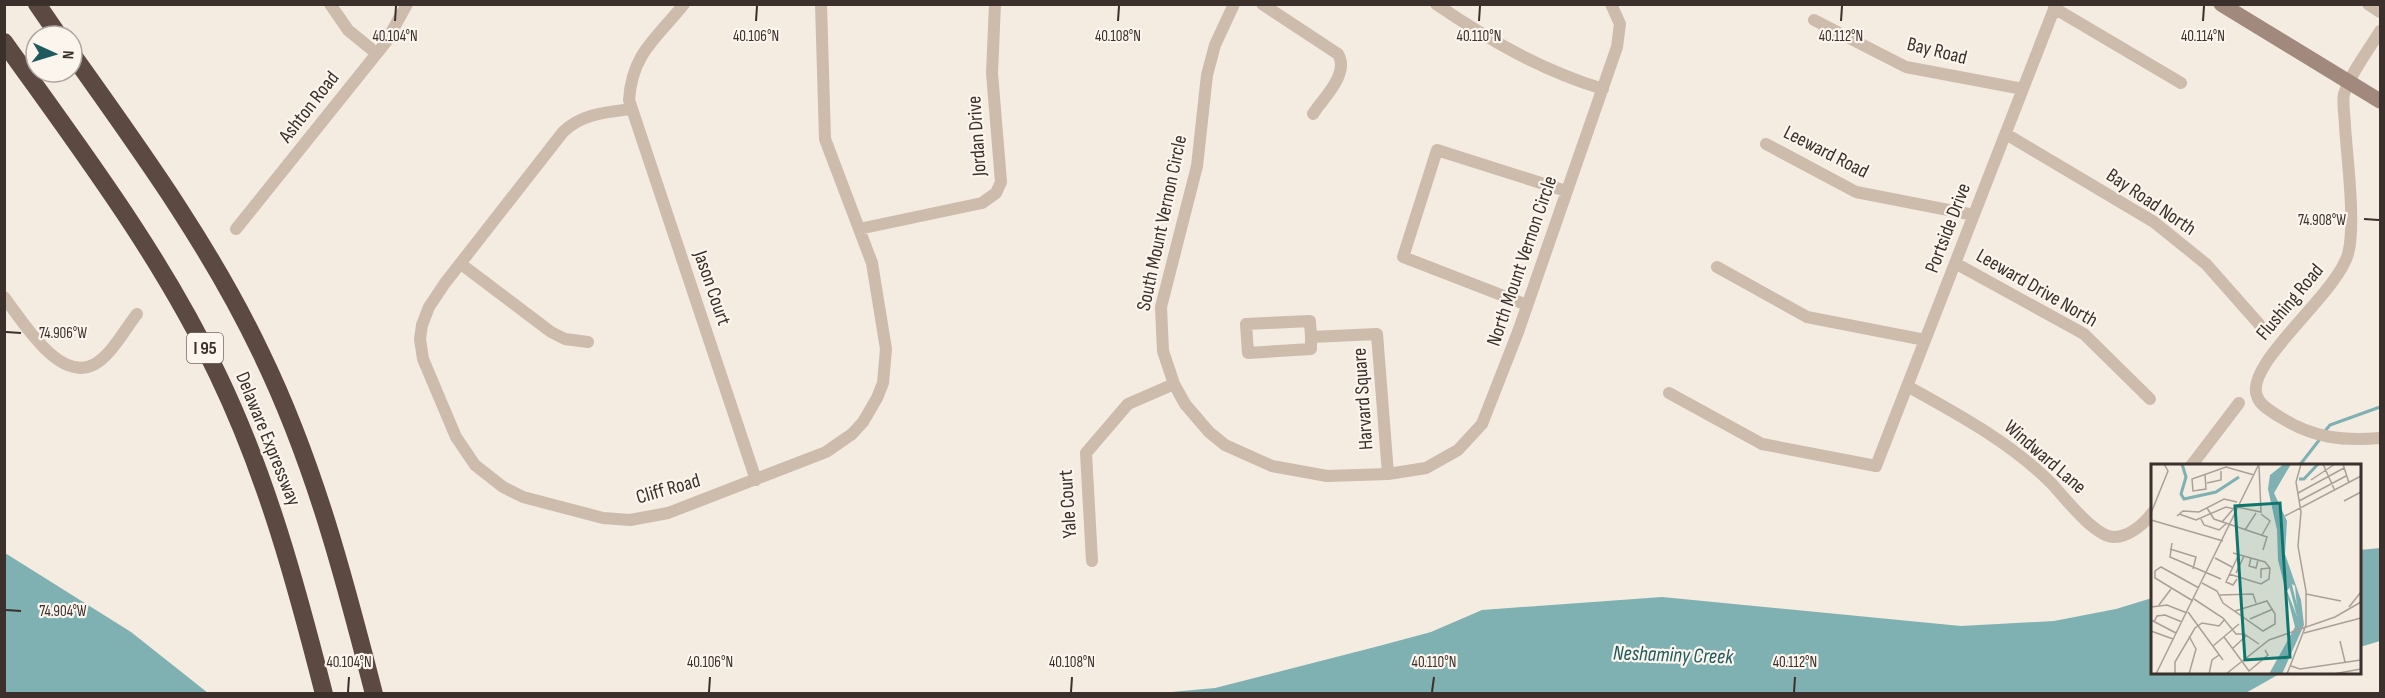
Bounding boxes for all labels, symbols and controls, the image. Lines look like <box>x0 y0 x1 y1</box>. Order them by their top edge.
north arrow <box>24 24 84 84</box>
text: 40.104°N <box>372 27 418 46</box>
text: 40.106°N <box>733 27 779 46</box>
text: 40.108°N <box>1095 27 1141 46</box>
text: 40.110°N <box>1457 27 1501 46</box>
text: 40.112°N <box>1819 27 1863 46</box>
text: 40.114°N <box>2181 27 2225 46</box>
street label: Bay Road <box>1905 32 1969 70</box>
text: N <box>58 50 77 60</box>
street label: Ashton Road <box>273 67 344 148</box>
street label: Jordan Drive <box>962 95 992 178</box>
street label: Leeward Road <box>1780 120 1872 184</box>
street label: South Mount Vernon Circle <box>1132 133 1192 313</box>
street label: Bay Road North <box>2102 163 2200 241</box>
street label: North Mount Vernon Circle <box>1482 173 1562 349</box>
street label: Portside Drive <box>1920 180 1976 276</box>
text: 74.908°W <box>2298 211 2346 230</box>
street label: Leeward Drive North <box>1972 244 2102 332</box>
street label: Jason Court <box>688 247 736 328</box>
street label: Flushing Road <box>2251 259 2329 345</box>
text: 74.906°W <box>39 324 87 343</box>
road number: I 95 <box>187 333 223 363</box>
street label: Harvard Square <box>1347 347 1379 451</box>
street label: Delaware Expressway <box>230 368 306 510</box>
street label: Windward Lane <box>1999 415 2091 499</box>
inset map <box>2151 464 2361 674</box>
street label: Cliff Road <box>633 468 703 510</box>
street label: Yale Court <box>1054 469 1082 539</box>
text: 74.904°W <box>39 602 87 621</box>
water label: Neshaminy Creek <box>1613 640 1735 670</box>
text: 40.104°N <box>326 653 372 672</box>
text: 40.106°N <box>687 653 733 672</box>
text: 40.108°N <box>1049 653 1095 672</box>
text: 40.110°N <box>1412 653 1456 672</box>
text: 40.112°N <box>1773 653 1817 672</box>

